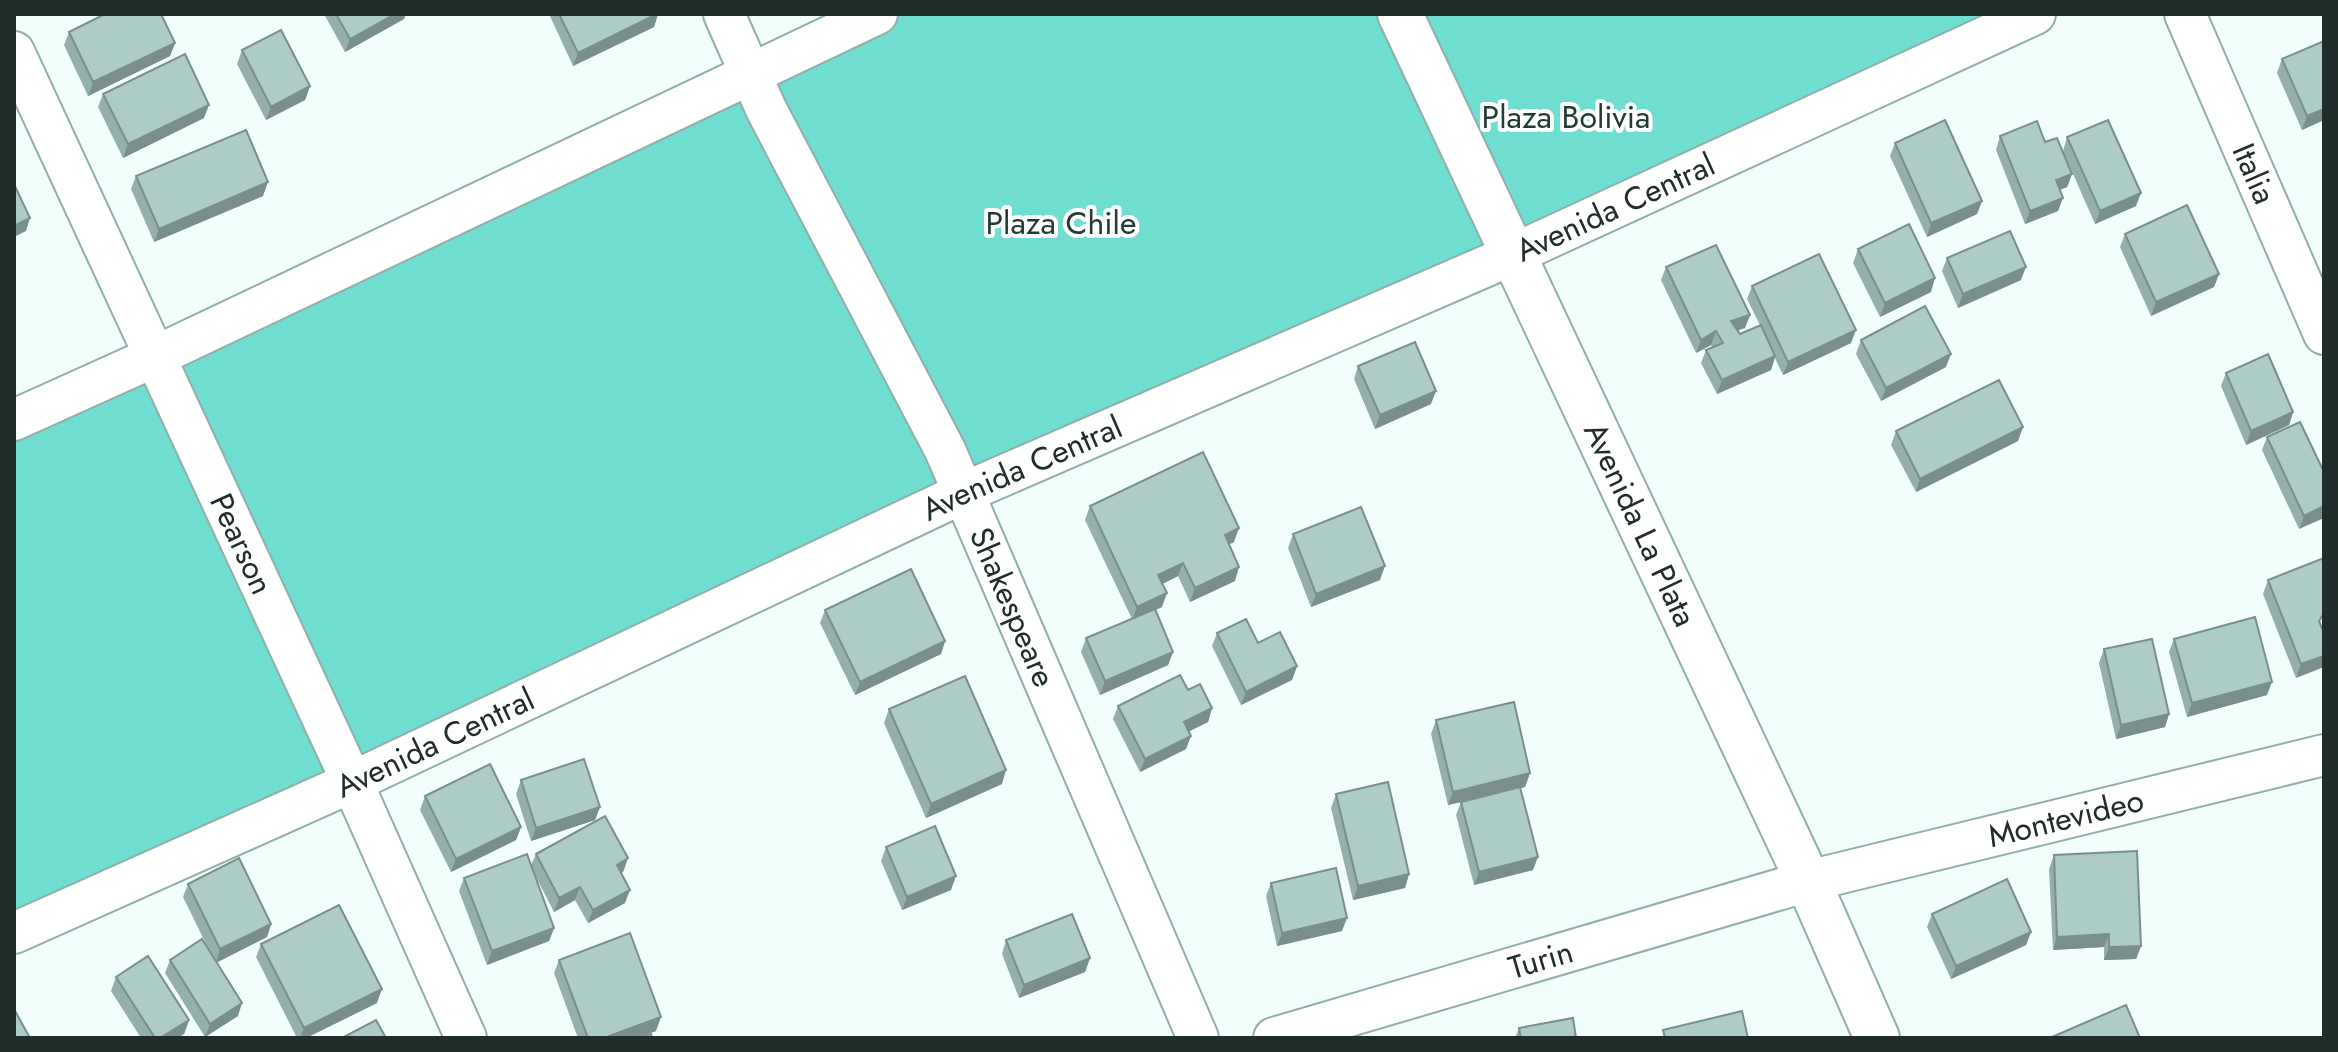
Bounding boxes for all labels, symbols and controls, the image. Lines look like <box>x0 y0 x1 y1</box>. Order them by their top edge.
park label: Plaza Bolivia <box>1482 94 1650 140</box>
street label: Italia <box>2221 136 2288 211</box>
street label: Avenida Central <box>1508 142 1722 273</box>
park label: Plaza Chile <box>986 200 1136 246</box>
street label: Avenida Central <box>914 404 1129 532</box>
street label: Avenida La Plata <box>1572 415 1708 634</box>
street label: Pearson <box>198 486 285 602</box>
street label: Shakespeare <box>958 520 1067 694</box>
street label: Avenida Central <box>328 676 542 809</box>
street label: Montevideo <box>1983 777 2148 859</box>
street label: Turin <box>1503 928 1579 991</box>

